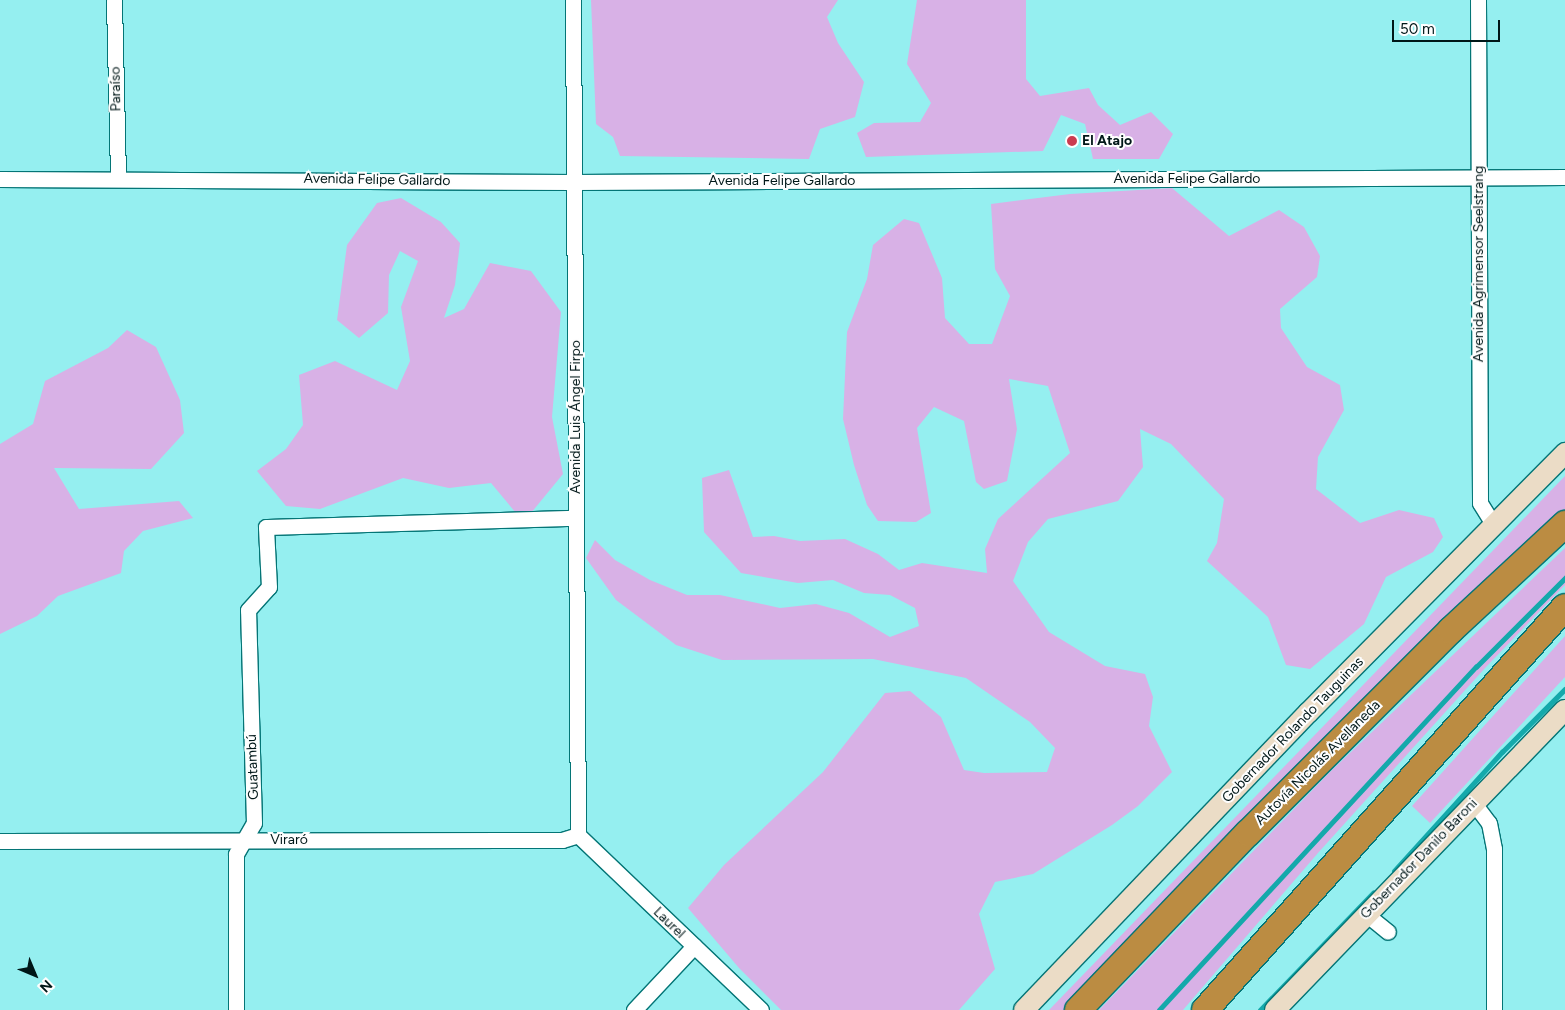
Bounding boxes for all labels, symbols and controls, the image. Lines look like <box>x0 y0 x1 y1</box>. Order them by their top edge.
scale bar <box>1395 10 1502 42</box>
text: 50 m <box>1400 20 1435 38</box>
street label: Paraíso <box>107 66 125 112</box>
place label: El Atajo <box>1082 133 1132 149</box>
marker: El Atajo <box>1066 135 1078 147</box>
street label: Avenida Agrimensor Seelstrang <box>1471 166 1487 362</box>
street label: Avenida Felipe Gallardo <box>303 170 451 190</box>
street label: Avenida Felipe Gallardo <box>1114 171 1260 187</box>
street label: Avenida Felipe Gallardo <box>709 173 855 189</box>
street label: Avenida Luis Ángel Firpo <box>568 340 584 494</box>
street label: Gobernador Rolando Tauguinas <box>1219 654 1367 806</box>
street label: Autovía Nicolás Avellaneda <box>1252 697 1384 829</box>
street label: Guatambú <box>243 734 263 800</box>
street label: Gobernador Danilo Baroni <box>1357 795 1481 923</box>
street label: Viraró <box>270 832 308 848</box>
street label: Laurel <box>650 904 688 942</box>
north arrow <box>10 950 60 1000</box>
text: N <box>36 976 56 996</box>

